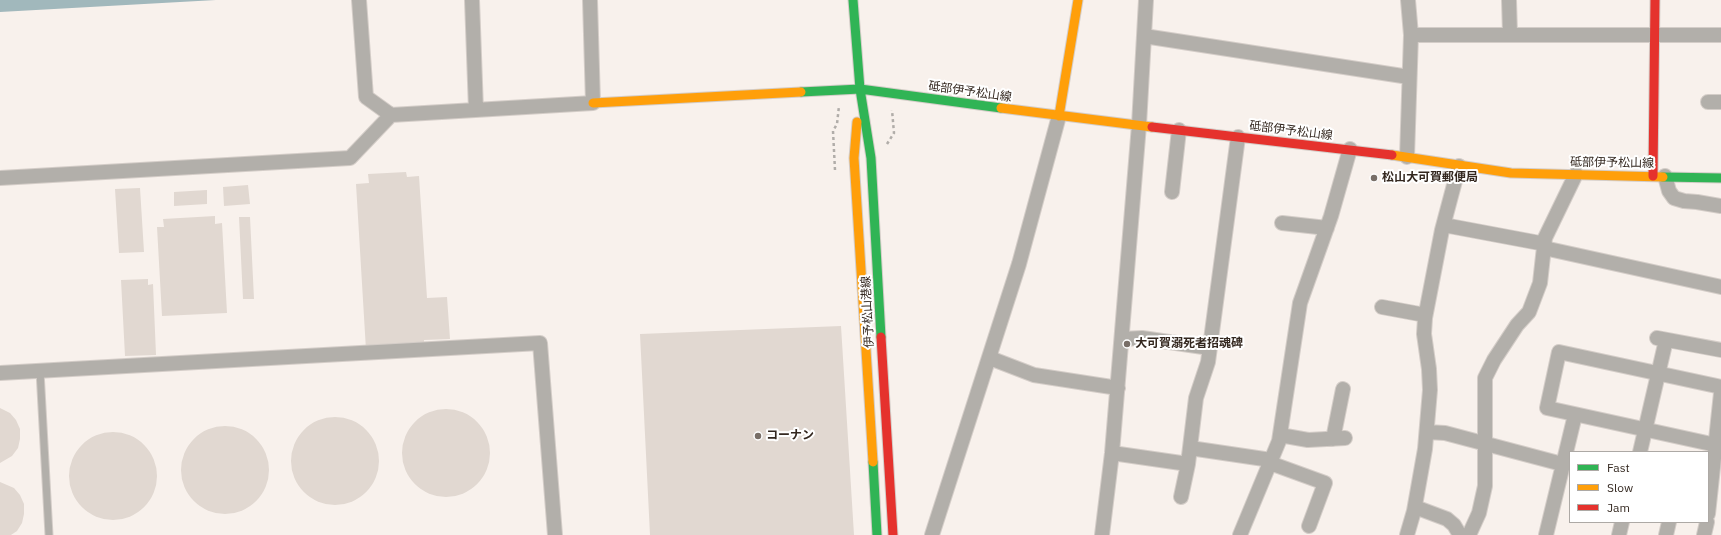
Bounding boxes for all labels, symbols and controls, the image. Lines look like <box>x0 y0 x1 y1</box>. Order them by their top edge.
street label: 砥部伊予松山線 <box>927 79 1013 105</box>
street label: 砥部伊予松山線 <box>1248 119 1334 143</box>
street label: 砥部伊予松山線 <box>1570 155 1654 171</box>
place label: 松山大可賀郵便局 <box>1382 171 1478 185</box>
marker: 松山大可賀郵便局 <box>1369 173 1379 183</box>
street label: 伊予松山港線 <box>859 276 877 348</box>
place label: 大可賀溺死者招魂碑 <box>1135 337 1243 351</box>
marker: 大可賀溺死者招魂碑 <box>1122 339 1132 349</box>
place label: コーナン <box>766 429 814 443</box>
marker: コーナン <box>753 431 763 441</box>
legend <box>1569 451 1709 523</box>
text: Fast <box>1607 460 1630 475</box>
text: Slow <box>1607 480 1633 495</box>
text: Jam <box>1607 500 1630 515</box>

